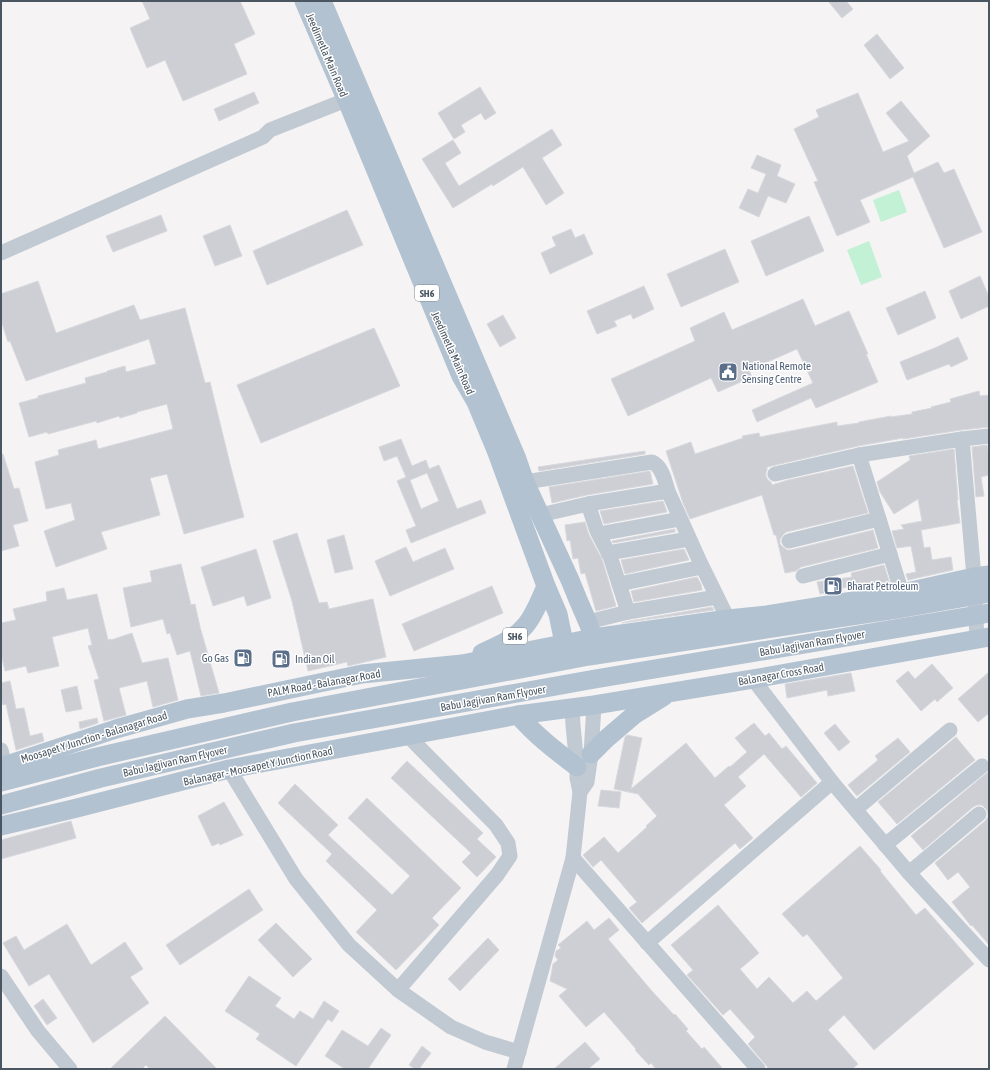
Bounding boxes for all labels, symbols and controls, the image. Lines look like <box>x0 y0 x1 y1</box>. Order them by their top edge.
street label: Jeedimetla Main Road <box>304 11 350 99</box>
road number: SH6 <box>415 285 439 301</box>
street label: Jeedimetla Main Road <box>429 310 477 396</box>
place label: National Remote Sensing Centre <box>742 360 811 385</box>
public building icon: National Remote Sensing Centre <box>717 361 739 383</box>
fuel station icon: Bharat Petroleum <box>822 575 844 597</box>
place label: Bharat Petroleum <box>847 580 918 592</box>
road number: SH6 <box>503 628 527 644</box>
street label: Babu Jagjivan Ram Flyover <box>758 628 866 658</box>
fuel station icon: Go Gas <box>232 647 254 669</box>
fuel station icon: Indian Oil <box>270 648 292 670</box>
place label: Go Gas <box>202 652 229 664</box>
place label: Indian Oil <box>295 653 335 665</box>
street label: Balanagar Cross Road <box>737 661 825 687</box>
street label: PALM Road - Balanagar Road <box>267 667 381 699</box>
street label: Babu Jagjivan Ram Flyover <box>439 683 547 713</box>
street label: Moosapet Y Junction - Balanagar Road <box>19 709 169 765</box>
street label: Babu Jagjivan Ram Flyover <box>122 743 229 779</box>
street label: Balanagar - Moosapet Y Junction Road <box>182 744 334 788</box>

